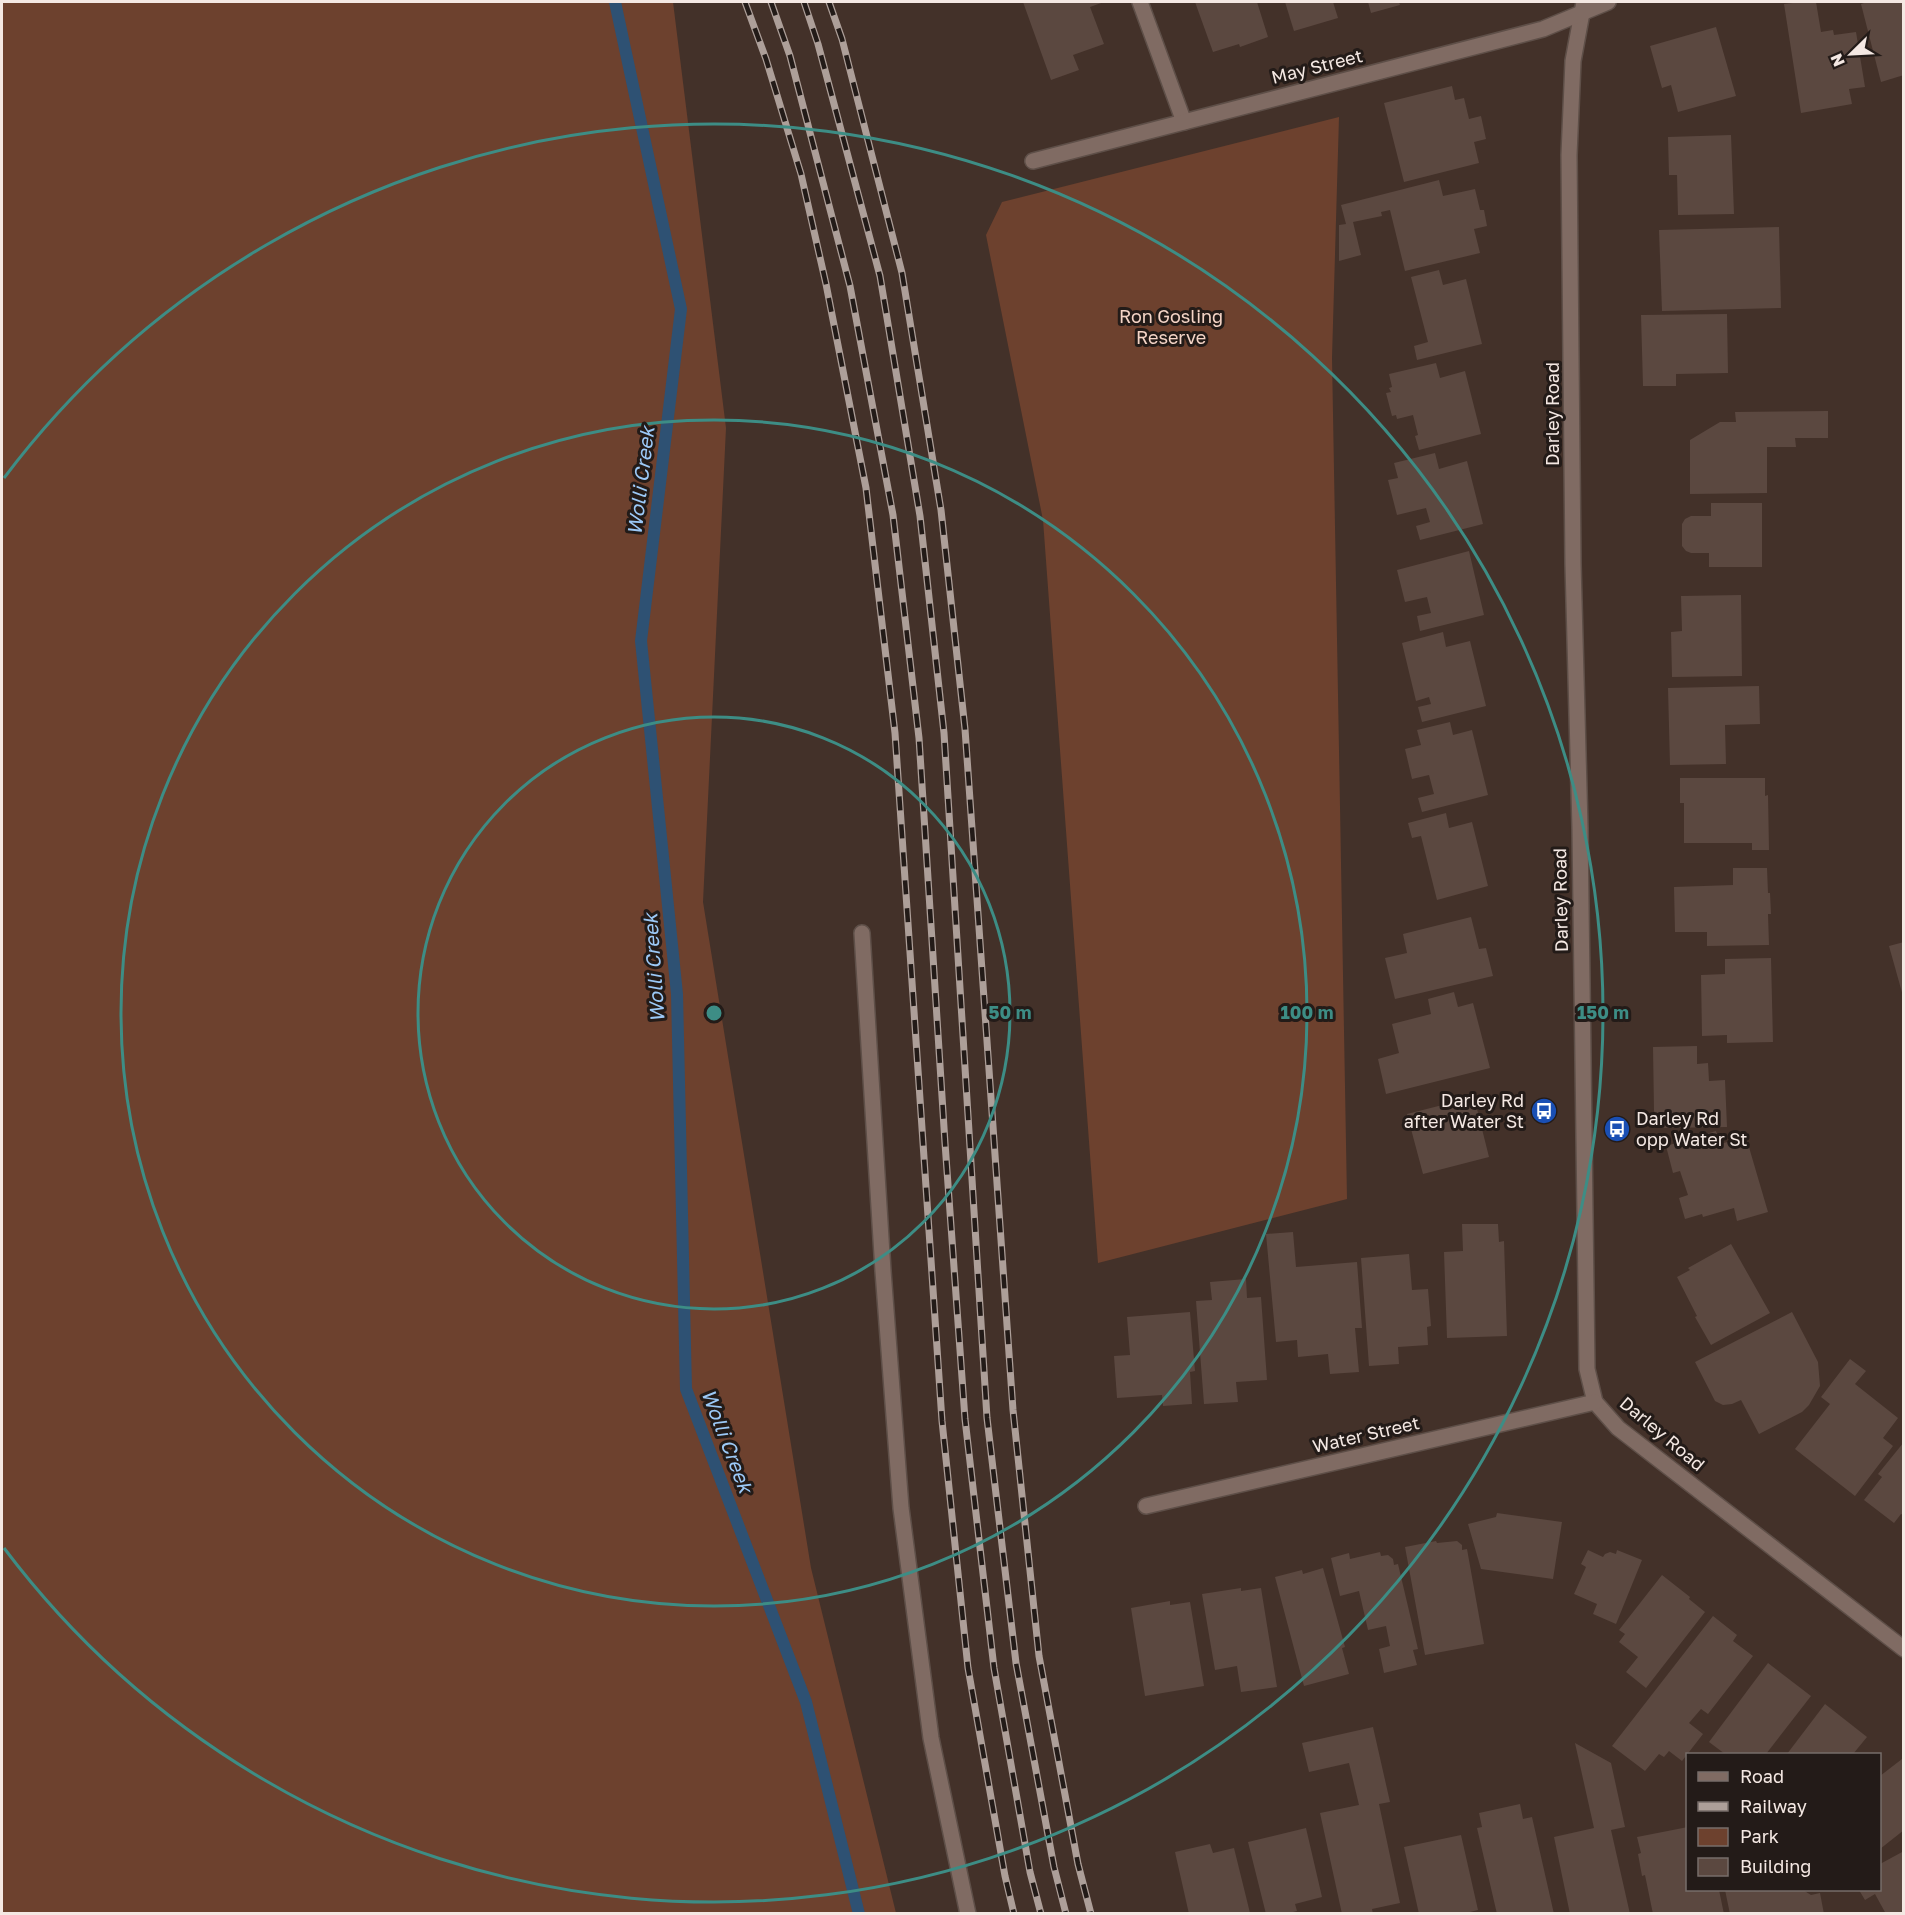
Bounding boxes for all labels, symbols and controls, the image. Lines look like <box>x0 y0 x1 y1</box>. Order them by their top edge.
north arrow <box>1821 24 1881 84</box>
street label: May Street <box>1269 44 1365 88</box>
text: N <box>1826 50 1849 70</box>
park label: Ron Gosling Reserve <box>1119 305 1223 348</box>
street label: Darley Road <box>1541 362 1563 466</box>
water label: Wolli Creek <box>621 423 659 537</box>
street label: Darley Road <box>1548 848 1572 952</box>
water label: Wolli Creek <box>637 910 669 1023</box>
text: 50 m <box>989 1001 1031 1023</box>
text: 100 m <box>1281 1001 1333 1023</box>
text: 150 m <box>1577 1001 1629 1023</box>
centre of rings <box>704 1003 724 1023</box>
place label: Darley Rd after Water St <box>1404 1089 1524 1132</box>
bus stop icon: Darley Rd after Water St <box>1529 1096 1559 1126</box>
place label: Darley Rd opp Water St <box>1636 1107 1748 1150</box>
bus stop icon: Darley Rd opp Water St <box>1602 1114 1632 1144</box>
water label: Wolli Creek <box>697 1385 760 1498</box>
street label: Darley Road <box>1616 1391 1710 1475</box>
street label: Water Street <box>1310 1411 1421 1457</box>
legend <box>1686 1753 1881 1891</box>
text: Road <box>1740 1765 1784 1787</box>
text: Railway <box>1740 1795 1807 1817</box>
text: Park <box>1740 1825 1779 1847</box>
text: Building <box>1740 1855 1811 1877</box>

